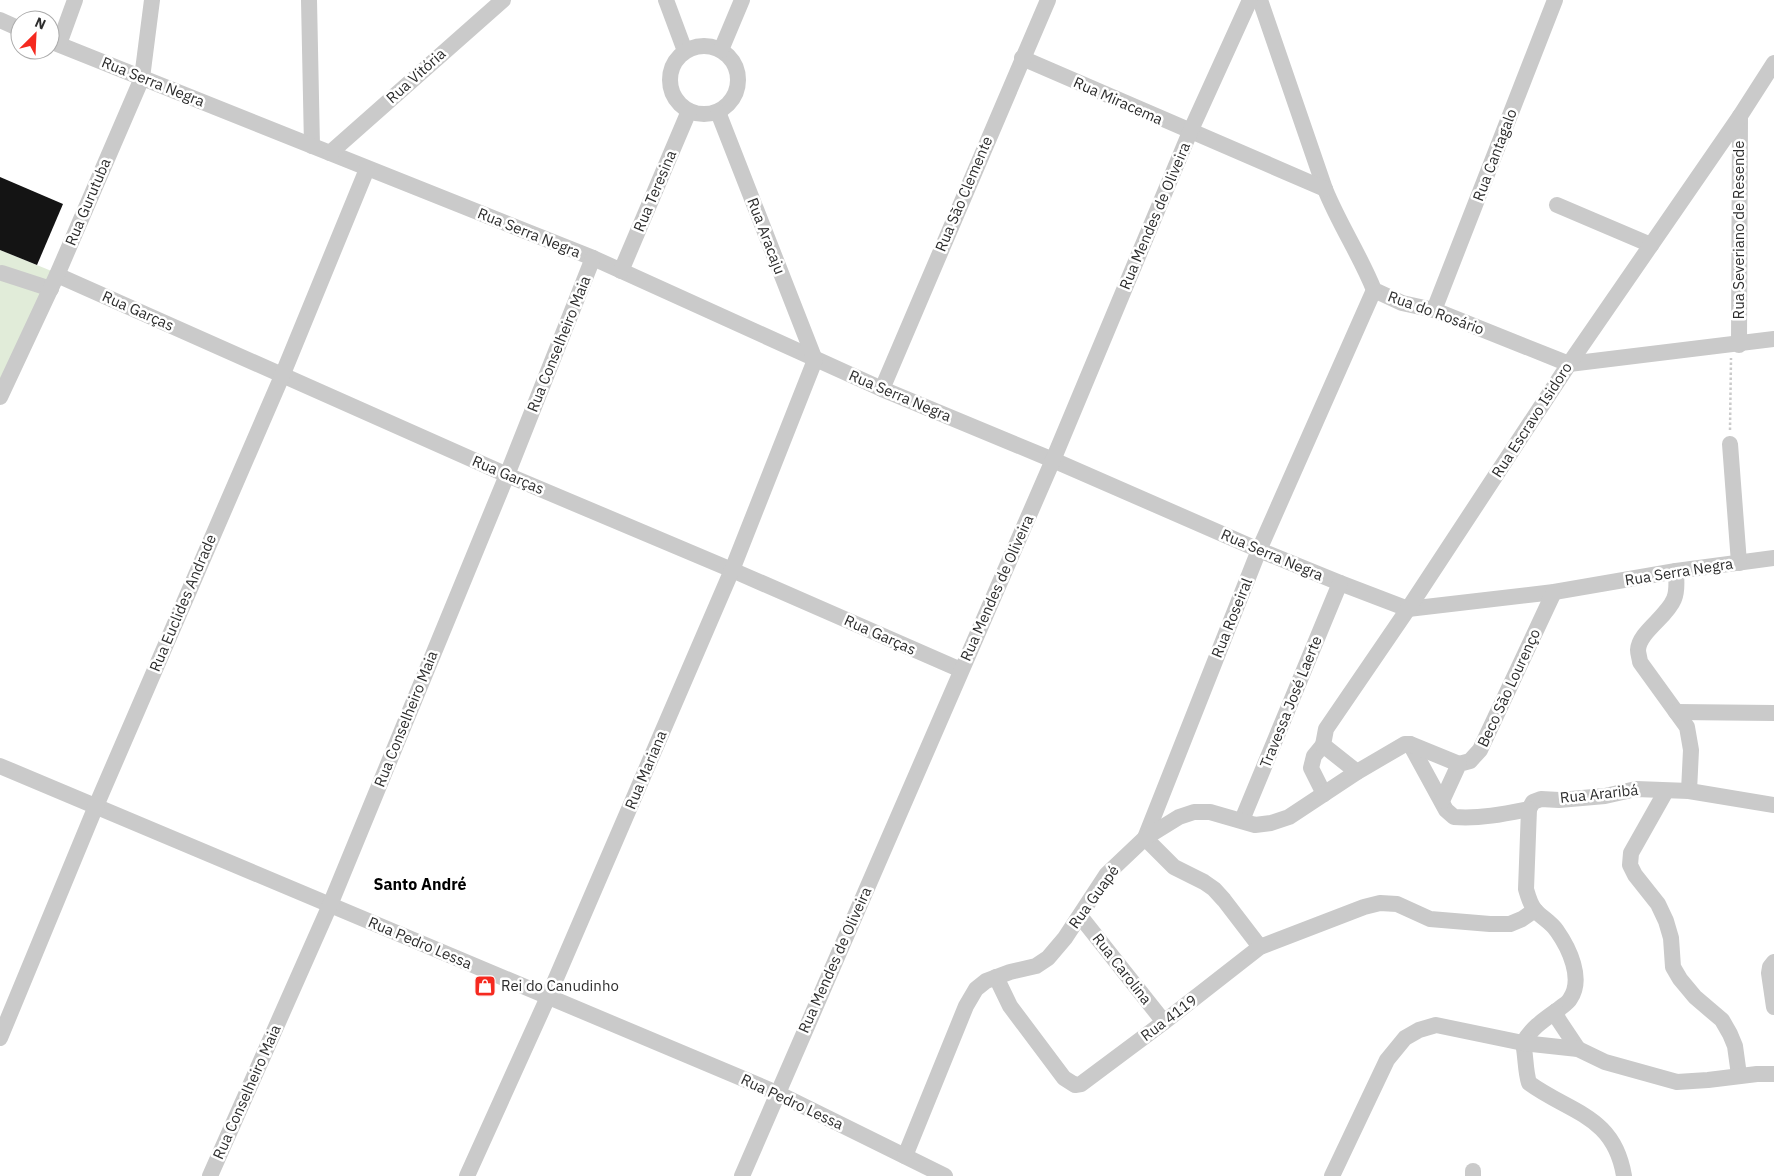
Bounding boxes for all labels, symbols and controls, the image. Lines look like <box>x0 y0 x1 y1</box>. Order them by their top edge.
north arrow <box>10 10 60 60</box>
text: N <box>32 13 49 33</box>
street label: Rua Vitória <box>382 44 449 107</box>
street label: Rua Serra Negra <box>99 52 207 111</box>
street label: Rua Miracema <box>1071 72 1166 129</box>
street label: Rua Cantagalo <box>1468 106 1521 204</box>
street label: Rua São Clemente <box>931 133 996 254</box>
street label: Rua Mendes de Oliveira <box>1115 139 1194 292</box>
street label: Rua Severiano de Resende <box>1729 141 1748 319</box>
street label: Rua Teresina <box>629 147 680 234</box>
street label: Rua Gurutuba <box>61 155 114 248</box>
street label: Rua Aracaju <box>743 195 790 277</box>
street label: Rua Serra Negra <box>475 203 583 262</box>
street label: Rua Conselheiro Maia <box>523 273 595 415</box>
street label: Rua Garças <box>99 286 177 335</box>
street label: Rua do Rosário <box>1385 286 1487 339</box>
street label: Rua Escravo Isidoro <box>1487 358 1576 481</box>
street label: Rua Serra Negra <box>846 365 954 426</box>
street label: Rua Garças <box>469 451 547 498</box>
street label: Rua Mendes de Oliveira <box>956 512 1037 664</box>
street label: Rua Serra Negra <box>1218 524 1326 585</box>
street label: Rua Euclides Andrade <box>145 531 220 674</box>
street label: Rua Serra Negra <box>1623 554 1734 589</box>
street label: Rua Roseiral <box>1207 575 1256 660</box>
street label: Rua Garças <box>841 610 919 659</box>
street label: Beco São Lourenço <box>1473 626 1544 750</box>
street label: Travessa José Laerte <box>1255 633 1326 771</box>
street label: Rua Conselheiro Maia <box>370 648 442 790</box>
street label: Rua Mariana <box>620 728 671 812</box>
street label: Rua Araribá <box>1559 780 1639 807</box>
street label: Rua Guapé <box>1064 861 1123 932</box>
district label: Santo André <box>373 874 467 894</box>
street label: Rua Mendes de Oliveira <box>794 884 875 1036</box>
street label: Rua Pedro Lessa <box>365 912 475 973</box>
street label: Rua Carolina <box>1089 929 1156 1008</box>
shop icon: Rei do Canudinho <box>473 974 497 998</box>
place label: Rei do Canudinho <box>501 976 619 995</box>
street label: Rua 4119 <box>1137 990 1201 1045</box>
street label: Rua Conselheiro Maia <box>208 1022 285 1162</box>
street label: Rua Pedro Lessa <box>738 1070 846 1134</box>

